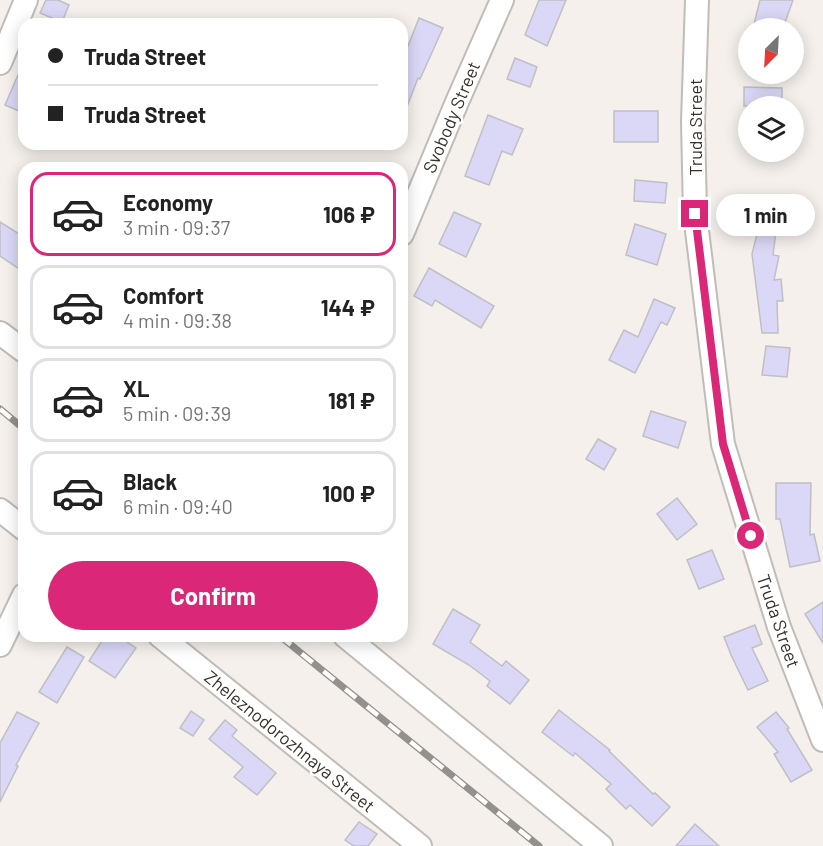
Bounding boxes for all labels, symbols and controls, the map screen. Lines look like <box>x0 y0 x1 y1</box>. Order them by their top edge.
north arrow <box>738 18 804 84</box>
map controls <box>738 18 804 162</box>
text: Truda Street <box>84 43 206 69</box>
street label: Svobody Street <box>418 58 484 176</box>
street label: Truda Street <box>684 78 706 176</box>
button: layers <box>738 96 804 162</box>
text: Truda Street <box>84 101 206 127</box>
icon: car <box>51 187 105 241</box>
text: Economy <box>123 189 213 215</box>
callout: 1 min <box>716 193 815 235</box>
route end <box>681 200 708 227</box>
text: 106 ₽ <box>323 201 375 227</box>
text: 1 min <box>744 203 787 227</box>
text: 3 min · 09:37 <box>123 215 230 239</box>
icon: car <box>51 280 105 334</box>
text: Comfort <box>123 282 204 308</box>
text: 144 ₽ <box>321 294 375 320</box>
text: 4 min · 09:38 <box>123 308 232 332</box>
icon: car <box>51 373 105 427</box>
text: XL <box>123 375 149 401</box>
text: 181 ₽ <box>328 387 375 413</box>
text: 5 min · 09:39 <box>123 401 231 425</box>
icon: car <box>51 466 105 520</box>
text: Black <box>123 468 177 494</box>
text: 100 ₽ <box>322 480 375 506</box>
text: 6 min · 09:40 <box>123 494 233 518</box>
route start <box>737 522 764 549</box>
button: Confirm <box>48 561 378 630</box>
street label: Truda Street <box>753 571 805 671</box>
street label: Zheleznodorozhnaya Street <box>200 666 380 816</box>

